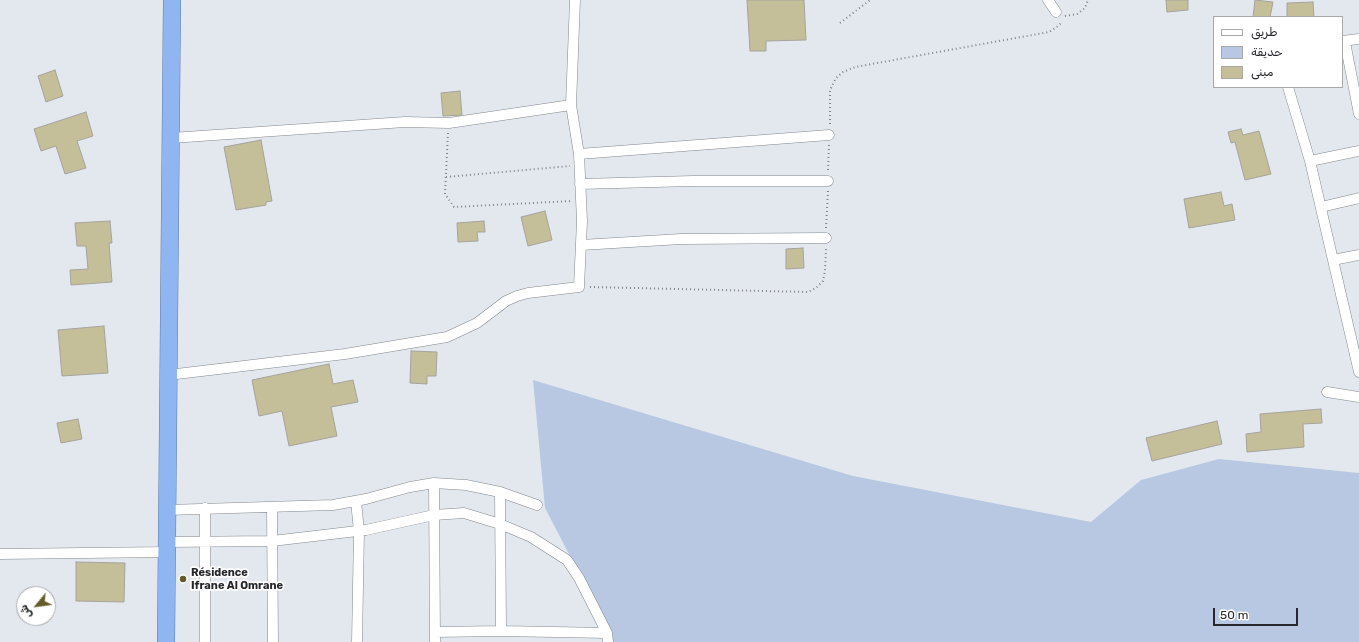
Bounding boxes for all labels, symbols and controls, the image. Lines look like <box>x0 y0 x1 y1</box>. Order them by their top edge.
legend <box>1213 16 1343 88</box>
text: طريق <box>1251 25 1277 39</box>
text: حديقة <box>1251 45 1283 59</box>
text: مبنى <box>1251 65 1273 79</box>
place label: Résidence Ifrane Al Omrane <box>191 566 283 592</box>
marker: Résidence Ifrane Al Omrane <box>178 574 188 584</box>
north arrow <box>16 586 56 626</box>
scale bar <box>1215 600 1300 626</box>
text: ش <box>17 602 35 621</box>
text: 50 m <box>1220 608 1248 622</box>

